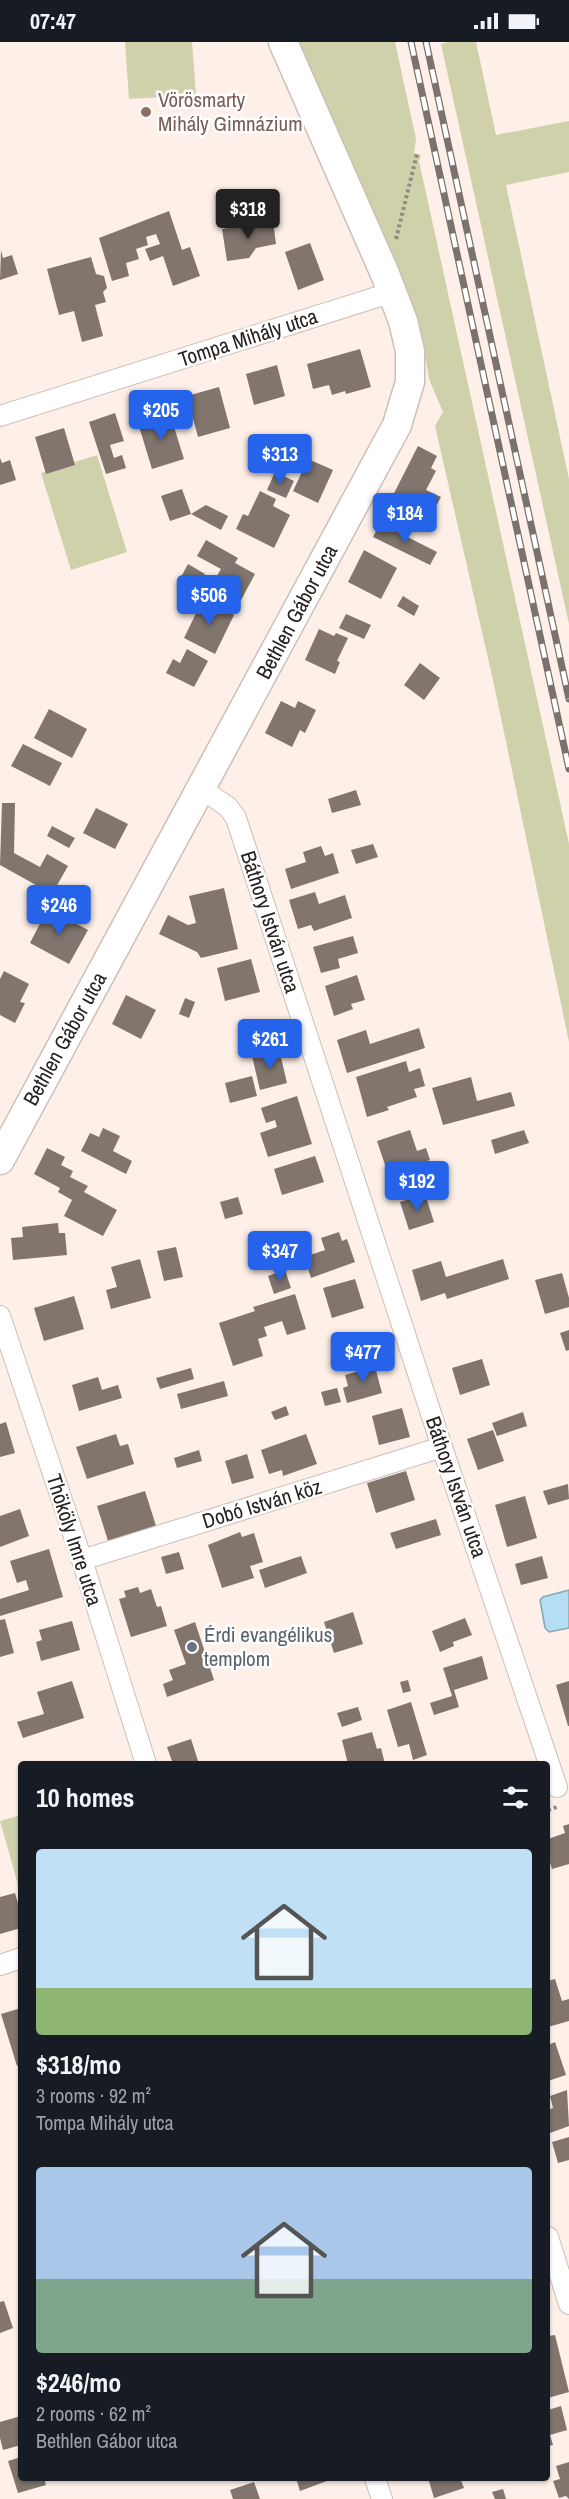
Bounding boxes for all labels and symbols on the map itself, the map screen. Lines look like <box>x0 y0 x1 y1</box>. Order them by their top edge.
place label: Vörösmarty Mihály Gimnázium <box>158 85 303 138</box>
marker: Vörösmarty Mihály Gimnázium <box>139 105 153 119</box>
pin: $318 <box>212 189 284 240</box>
street label: Tompa Mihály utca <box>175 301 321 374</box>
pin: $205 <box>125 390 197 441</box>
pin: $313 <box>244 434 316 485</box>
pin: $184 <box>369 493 441 544</box>
street label: Bethlen Gábor utca <box>249 539 344 684</box>
pin: $506 <box>173 575 245 626</box>
street label: Báthory István utca <box>234 847 307 997</box>
pin: $246 <box>23 885 95 936</box>
street label: Bethlen Gábor utca <box>16 966 113 1111</box>
pin: $261 <box>234 1019 306 1070</box>
pin: $192 <box>381 1161 453 1212</box>
pin: $347 <box>244 1231 316 1282</box>
pin: $477 <box>327 1332 399 1383</box>
street label: Báthory István utca <box>419 1412 494 1562</box>
street label: Thököly Imre utca <box>40 1470 110 1610</box>
street label: Dobó István köz <box>199 1471 326 1535</box>
place label: Érdi evangélikus templom <box>204 1620 332 1673</box>
marker: Érdi evangélikus templom <box>185 1640 199 1654</box>

